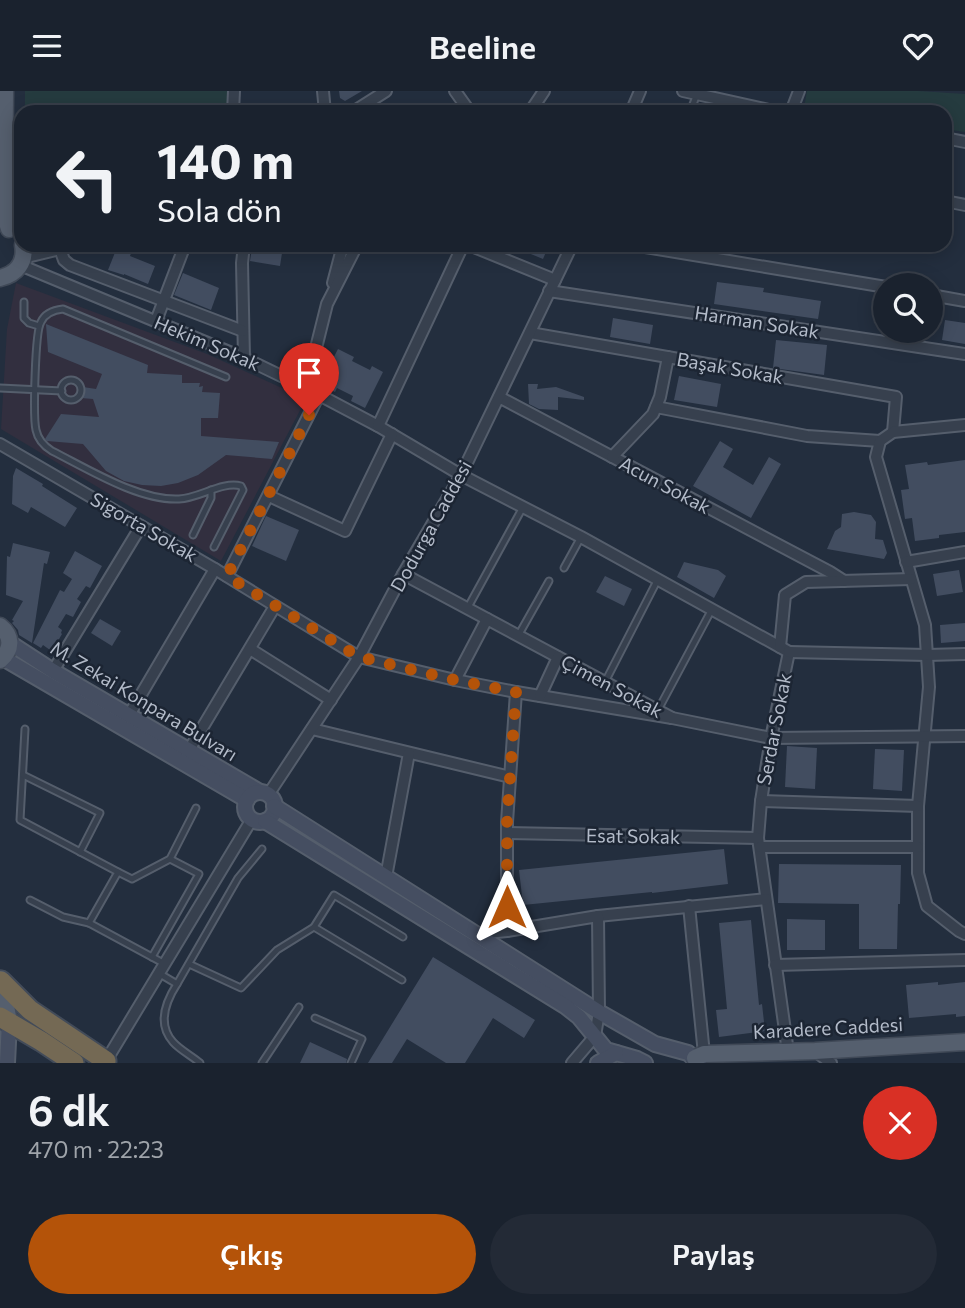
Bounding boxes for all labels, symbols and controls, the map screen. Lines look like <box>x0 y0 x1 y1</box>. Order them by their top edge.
text: Beeline <box>429 26 536 66</box>
icon: menu <box>28 27 66 65</box>
icon: heart <box>899 27 937 65</box>
text: 140 m <box>157 129 294 189</box>
icon: left <box>42 133 133 224</box>
text: Sola dön <box>157 189 282 229</box>
map controls <box>873 273 943 343</box>
button: search <box>873 273 943 343</box>
street label: Harman Sokak <box>693 300 821 343</box>
street label: Hekim Sokak <box>151 310 264 375</box>
pin <box>279 343 339 415</box>
street label: Başak Sokak <box>675 347 785 388</box>
icon: arrive <box>290 354 328 392</box>
street label: Acun Sokak <box>616 451 715 518</box>
street label: Dodurga Caddesi <box>385 456 476 595</box>
street label: Sigorta Sokak <box>87 487 202 566</box>
street label: M. Zekai Konpara Bulvarı <box>47 636 242 766</box>
street label: Çimen Sokak <box>557 649 667 722</box>
street label: Serdar Sokak <box>751 671 796 787</box>
street label: Esat Sokak <box>586 823 680 848</box>
position arrow <box>470 870 544 944</box>
street label: Karadere Caddesi <box>752 1012 904 1043</box>
text: 6 dk <box>28 1083 110 1135</box>
button: close <box>863 1086 937 1160</box>
text: 470 m · 22:23 <box>28 1135 164 1163</box>
button: Çıkış <box>28 1214 476 1294</box>
button: Paylaş <box>490 1214 937 1294</box>

